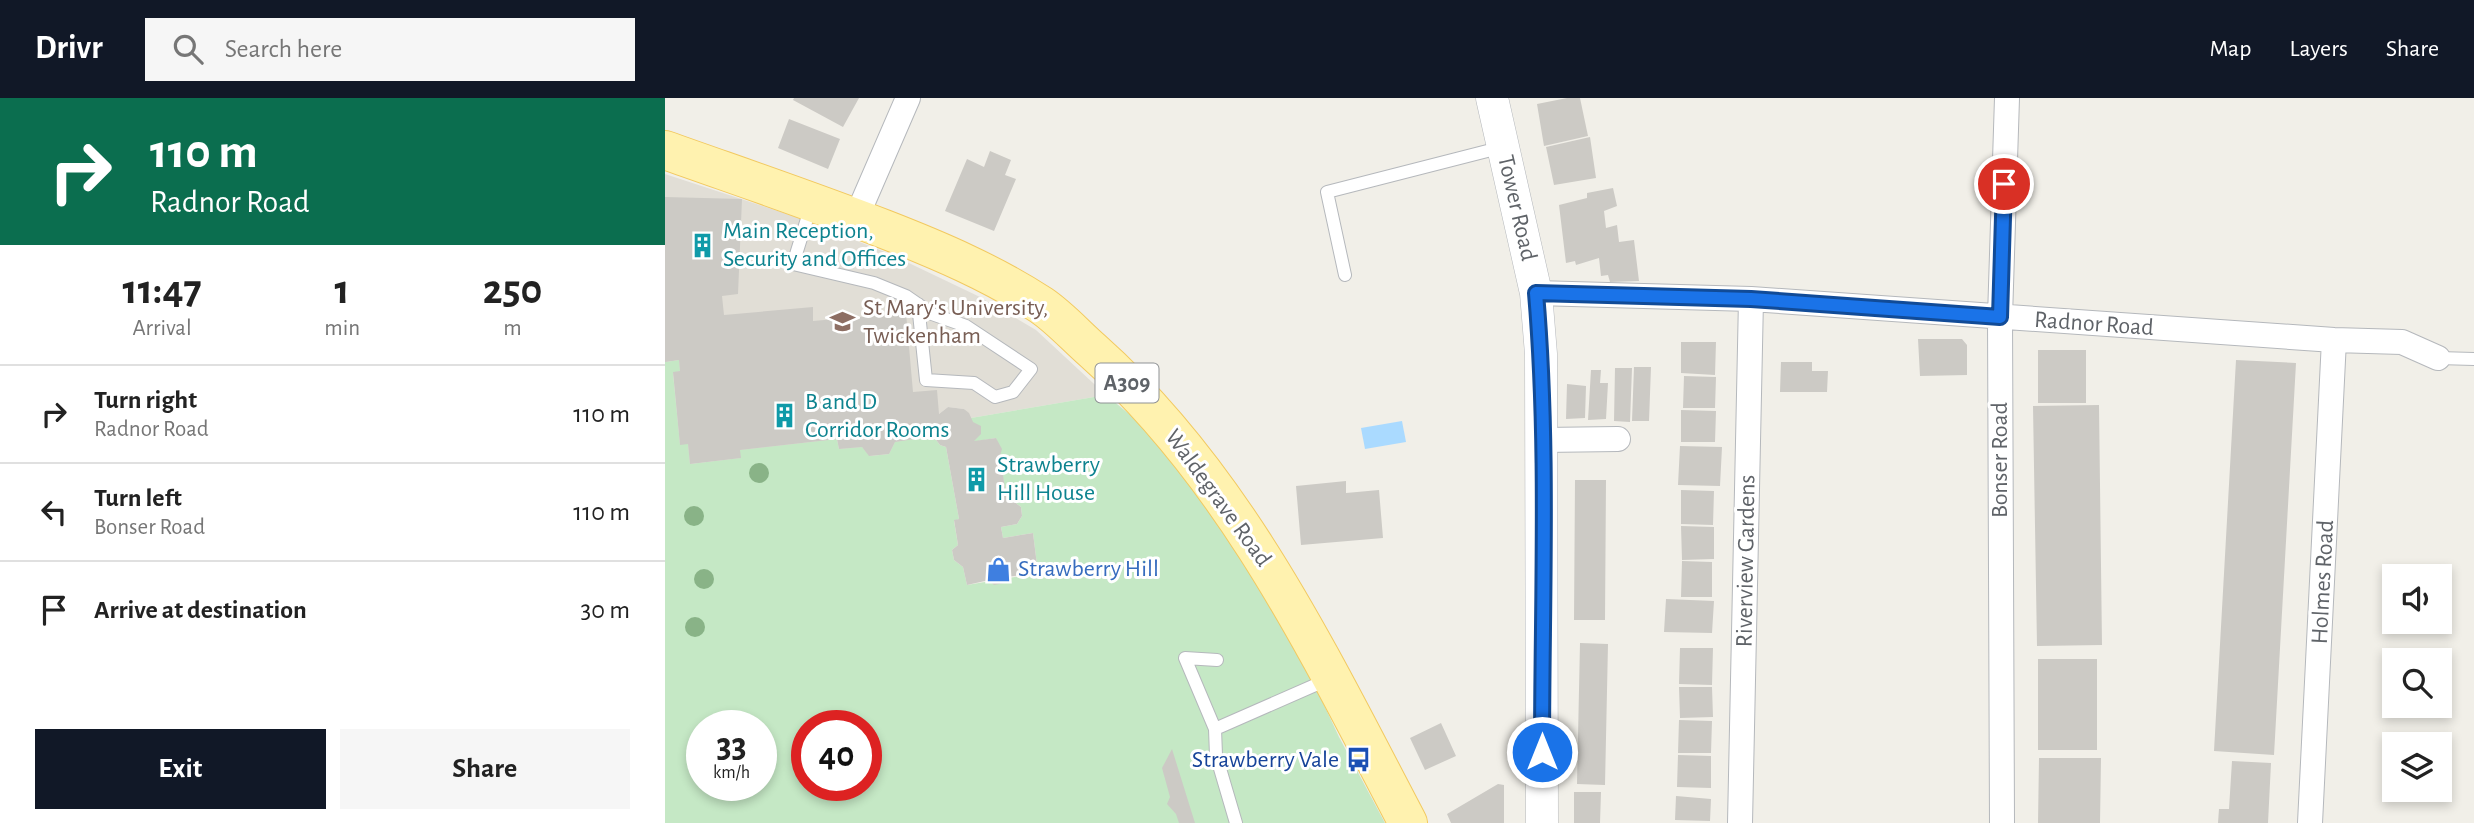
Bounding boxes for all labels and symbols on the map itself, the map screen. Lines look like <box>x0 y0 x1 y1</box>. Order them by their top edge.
street label: Tower Road <box>1493 153 1541 263</box>
pin <box>1974 154 2034 214</box>
place label: Main Reception, Security and Offices <box>723 219 906 271</box>
building icon: Main Reception, Security and Offices <box>689 231 717 259</box>
place label: St Mary's University, Twickenham <box>863 296 1048 348</box>
school or university icon: St Mary's University, Twickenham <box>829 308 857 336</box>
street label: Radnor Road <box>2033 308 2155 340</box>
road number: A309 <box>1095 364 1159 402</box>
place label: B and D Corridor Rooms <box>805 390 949 442</box>
building icon: B and D Corridor Rooms <box>771 402 799 430</box>
street label: Bonser Road <box>1988 402 2012 518</box>
street label: Waldegrave Road <box>1160 425 1276 571</box>
place label: Strawberry Hill House <box>997 453 1100 505</box>
building icon: Strawberry Hill House <box>963 465 991 493</box>
street label: Riverview Gardens <box>1732 474 1760 648</box>
street label: Holmes Road <box>2308 519 2338 645</box>
shop icon: Strawberry Hill <box>984 555 1012 583</box>
place label: Strawberry Hill <box>1018 557 1159 581</box>
speed limit sign: 40 <box>791 710 882 801</box>
position arrow <box>1505 715 1579 789</box>
bus stop icon: Strawberry Vale <box>1345 746 1373 774</box>
place label: Strawberry Vale <box>1192 748 1339 772</box>

